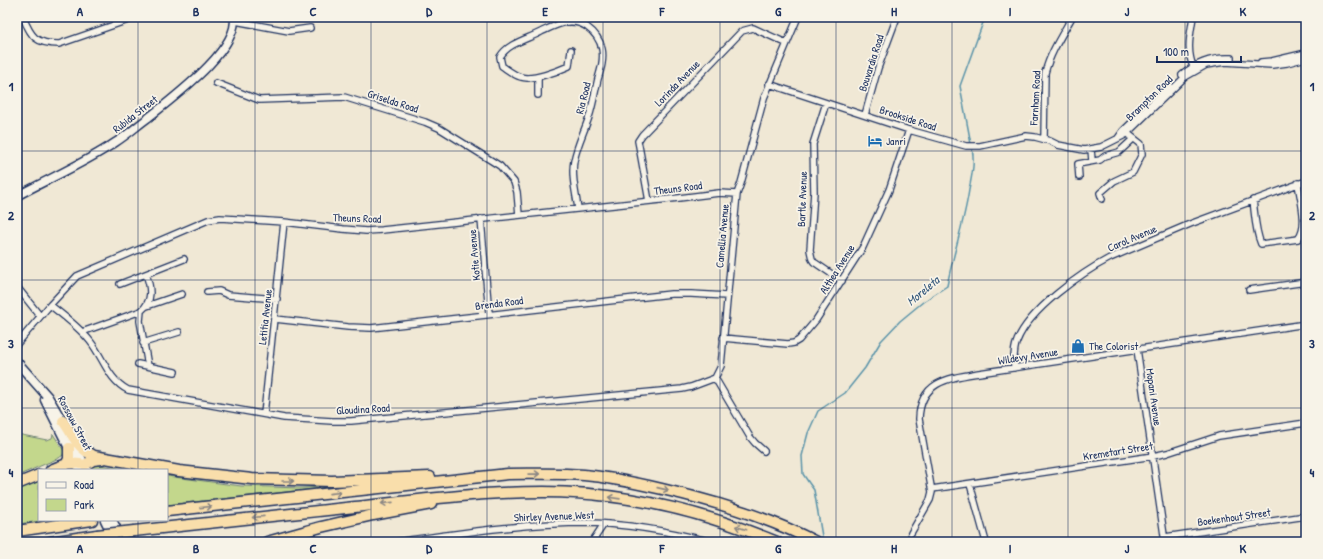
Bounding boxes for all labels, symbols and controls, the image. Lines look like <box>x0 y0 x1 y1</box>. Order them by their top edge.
text: A <box>77 2 84 20</box>
text: B <box>193 2 200 20</box>
text: C <box>309 2 317 20</box>
text: D <box>426 2 433 20</box>
text: E <box>542 2 548 20</box>
text: F <box>659 2 666 20</box>
text: G <box>775 2 782 20</box>
text: H <box>891 2 897 20</box>
text: I <box>1008 2 1012 20</box>
text: J <box>1125 2 1130 20</box>
text: K <box>1240 2 1247 20</box>
street label: Bouvardia Road <box>855 32 887 93</box>
scale bar <box>1157 38 1241 64</box>
text: 100 m <box>1163 43 1189 60</box>
street label: Lorinda Avenue <box>651 56 703 109</box>
street label: Farnham Road <box>1027 70 1043 127</box>
street label: Brampton Road <box>1123 72 1176 124</box>
text: 1 <box>9 77 14 95</box>
text: 1 <box>1310 77 1315 95</box>
street label: Ria Road <box>572 80 594 115</box>
street label: Griselda Road <box>366 86 421 116</box>
street label: Rubida Street <box>110 92 160 136</box>
street label: Brookside Road <box>878 102 939 134</box>
hotel icon: Janri <box>867 133 883 149</box>
place label: Janri <box>886 134 906 148</box>
street label: Bartle Avenue <box>794 170 810 227</box>
street label: Theuns Road <box>653 178 704 198</box>
street label: Camellia Avenue <box>712 203 732 269</box>
text: 2 <box>8 206 15 224</box>
text: 2 <box>1309 206 1316 224</box>
street label: Theuns Road <box>333 210 382 226</box>
street label: Carol Avenue <box>1105 221 1159 255</box>
street label: Kotie Avenue <box>465 228 483 281</box>
street label: Althea Avenue <box>816 241 858 296</box>
water label: Moreleta <box>903 271 944 309</box>
street label: Letitia Avenue <box>255 288 275 345</box>
street label: Brenda Road <box>474 293 525 313</box>
text: 3 <box>8 334 14 352</box>
text: 3 <box>1309 334 1315 352</box>
shop icon: The Colorist <box>1070 338 1086 354</box>
place label: The Colorist <box>1089 339 1138 353</box>
street label: Wildevy Avenue <box>997 344 1059 368</box>
street label: Mopani Avenue <box>1143 367 1165 427</box>
street label: Rossouw Street <box>55 393 95 453</box>
street label: Gloudina Road <box>336 401 391 417</box>
street label: Kremetart Street <box>1082 439 1154 463</box>
text: 4 <box>9 463 14 481</box>
text: 4 <box>1310 463 1315 481</box>
legend <box>38 469 168 521</box>
one-way arrow <box>527 470 540 478</box>
text: Road <box>74 476 94 493</box>
one-way arrow <box>281 477 294 485</box>
one-way arrow <box>656 485 669 493</box>
one-way arrow <box>328 489 341 497</box>
one-way arrow <box>608 494 621 501</box>
text: Park <box>74 496 94 513</box>
one-way arrow <box>381 500 394 507</box>
one-way arrow <box>199 503 212 511</box>
street label: Boekenhout Street <box>1197 505 1272 529</box>
street label: Shirley Avenue West <box>514 508 595 524</box>
one-way arrow <box>252 514 265 521</box>
one-way arrow <box>735 523 747 531</box>
text: A <box>77 539 84 557</box>
text: B <box>193 539 200 557</box>
text: C <box>309 539 317 557</box>
text: D <box>426 539 433 557</box>
text: E <box>542 539 548 557</box>
text: F <box>659 539 666 557</box>
text: G <box>775 539 782 557</box>
text: H <box>891 539 897 557</box>
text: I <box>1008 539 1012 557</box>
text: J <box>1125 539 1130 557</box>
text: K <box>1240 539 1247 557</box>

